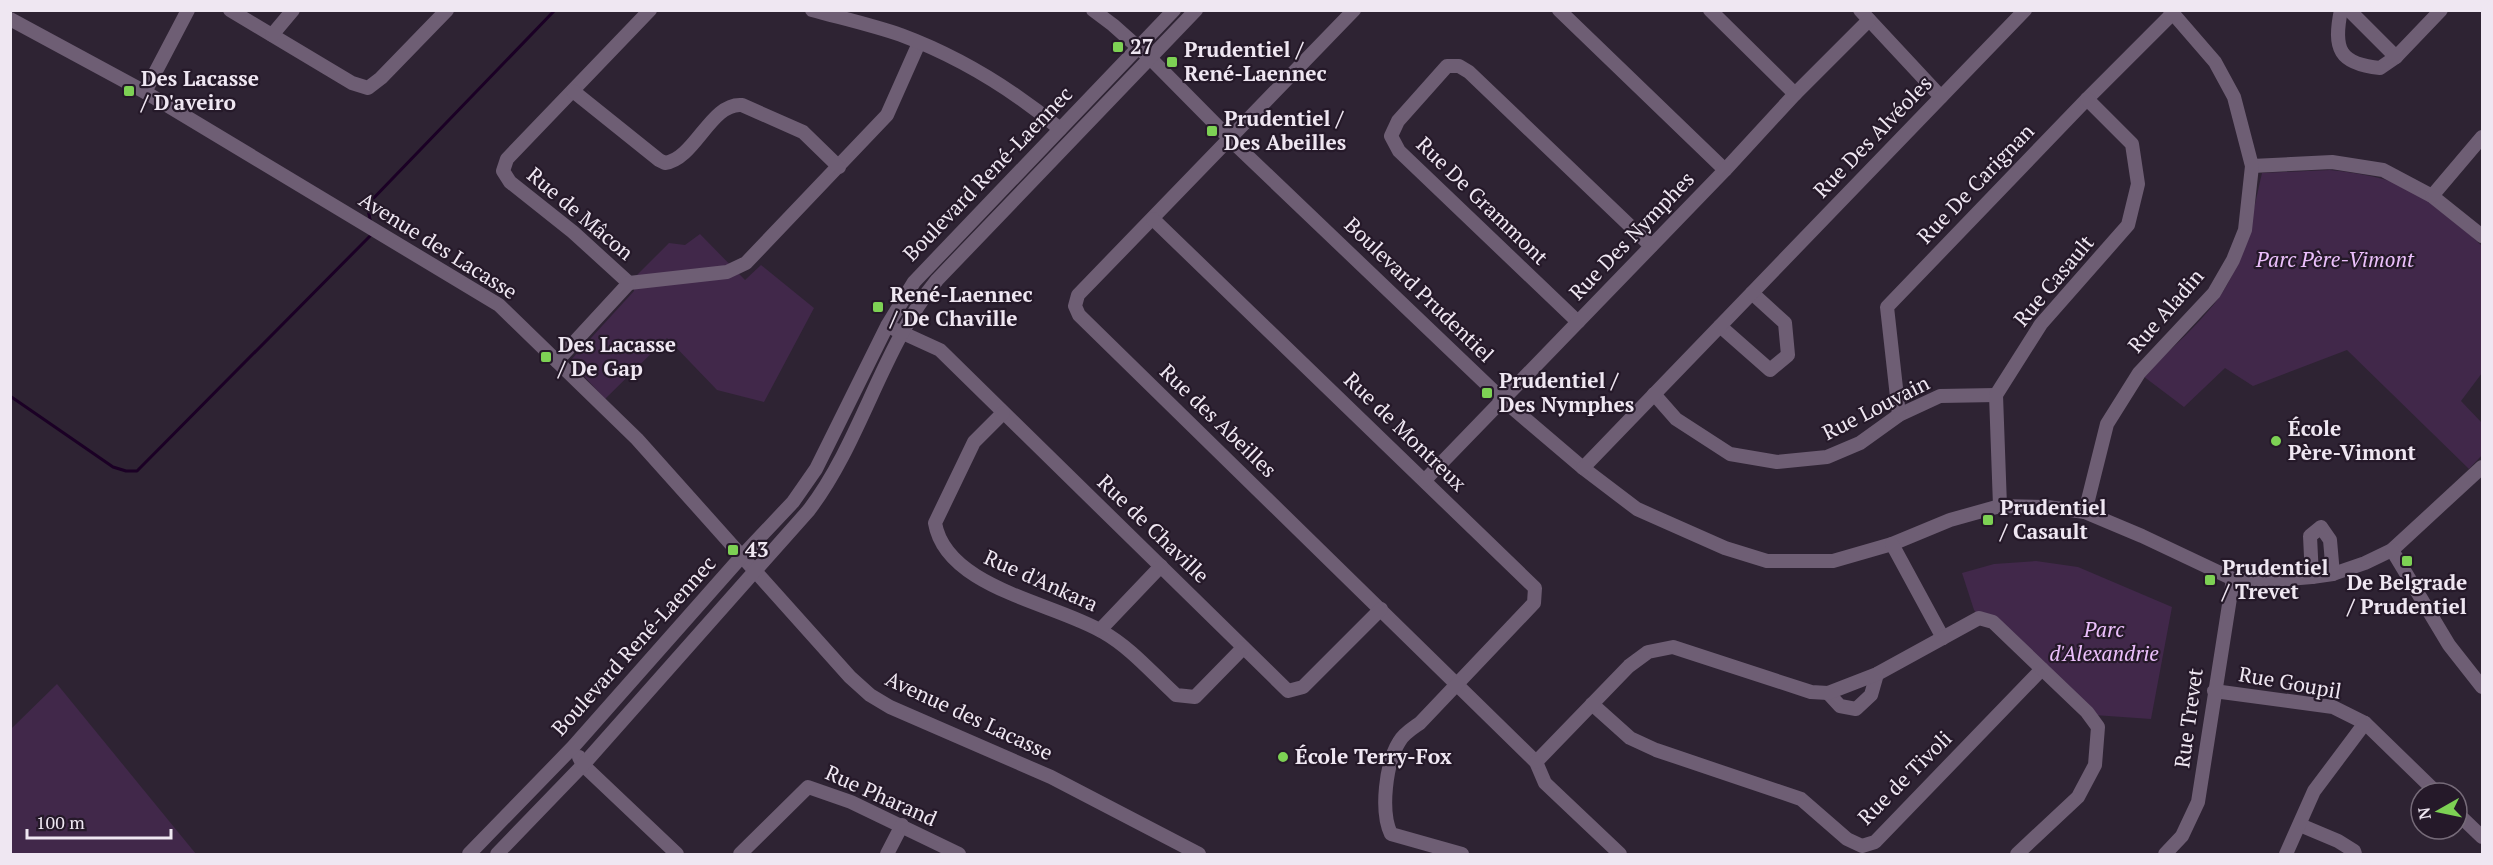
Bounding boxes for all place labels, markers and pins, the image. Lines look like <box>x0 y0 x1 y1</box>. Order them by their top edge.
place label: 27 <box>1130 32 1154 60</box>
place label: Prudentiel / René-Laennec <box>1184 35 1327 87</box>
marker: 27 <box>1111 40 1125 54</box>
marker: Prudentiel / René-Laennec <box>1165 55 1179 69</box>
place label: Des Lacasse / D'aveiro <box>140 64 259 116</box>
marker: Des Lacasse / D'aveiro <box>122 84 136 98</box>
place label: Prudentiel / Des Abeilles <box>1224 104 1346 156</box>
marker: Prudentiel / Des Abeilles <box>1205 124 1219 138</box>
place label: René-Laennec / De Chaville <box>889 280 1033 332</box>
marker: René-Laennec / De Chaville <box>871 300 885 314</box>
place label: Des Lacasse / De Gap <box>557 330 676 382</box>
marker: Des Lacasse / De Gap <box>539 350 553 364</box>
place label: Prudentiel / Des Nymphes <box>1499 366 1634 418</box>
marker: Prudentiel / Des Nymphes <box>1480 386 1494 400</box>
place label: École Père-Vimont <box>2288 414 2416 466</box>
marker: École Père-Vimont <box>2269 434 2283 448</box>
place label: Prudentiel / Casault <box>1999 493 2106 545</box>
marker: Prudentiel / Casault <box>1981 513 1995 527</box>
place label: 43 <box>745 535 769 563</box>
marker: 43 <box>726 543 740 557</box>
place label: Prudentiel / Trevet <box>2221 553 2328 605</box>
marker: De Belgrade / Prudentiel <box>2400 554 2414 568</box>
place label: De Belgrade / Prudentiel <box>2346 568 2467 620</box>
marker: Prudentiel / Trevet <box>2203 573 2217 587</box>
place label: École Terry-Fox <box>1295 742 1452 770</box>
marker: École Terry-Fox <box>1276 750 1290 764</box>

